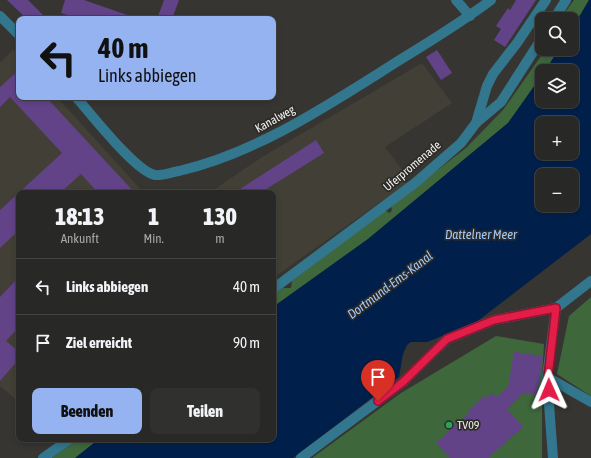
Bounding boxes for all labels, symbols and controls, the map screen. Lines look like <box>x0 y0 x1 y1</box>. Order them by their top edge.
map controls <box>535 12 579 212</box>
button: search <box>535 12 579 56</box>
icon: left <box>32 32 84 84</box>
text: 40 m <box>98 32 148 64</box>
button: layers <box>535 64 579 108</box>
text: Links abbiegen <box>98 65 197 86</box>
street label: Kanalweg <box>253 102 298 136</box>
button: + <box>535 116 579 160</box>
street label: Uferpromenade <box>380 138 444 194</box>
button: − <box>535 168 579 212</box>
text: 18:13 <box>55 203 105 230</box>
text: 1 <box>148 203 159 230</box>
text: 130 <box>203 203 237 230</box>
water label: Dattelner Meer <box>445 227 518 242</box>
text: Ankunft <box>61 231 99 246</box>
text: Min. <box>144 231 164 246</box>
text: m <box>215 231 225 246</box>
water label: Dortmund-Ems-Kanal <box>344 248 436 322</box>
icon: left <box>32 276 54 298</box>
text: Links abbiegen <box>66 278 148 295</box>
text: 40 m <box>233 278 260 295</box>
icon: arrive <box>32 332 54 354</box>
text: Ziel erreicht <box>66 334 132 351</box>
text: 90 m <box>233 334 260 351</box>
pin <box>361 360 395 401</box>
icon: arrive <box>367 366 389 388</box>
position arrow <box>528 369 570 411</box>
button: Beenden <box>32 388 142 434</box>
button: Teilen <box>150 388 260 434</box>
place label: TV09 <box>457 418 480 432</box>
marker: TV09 <box>444 420 454 430</box>

